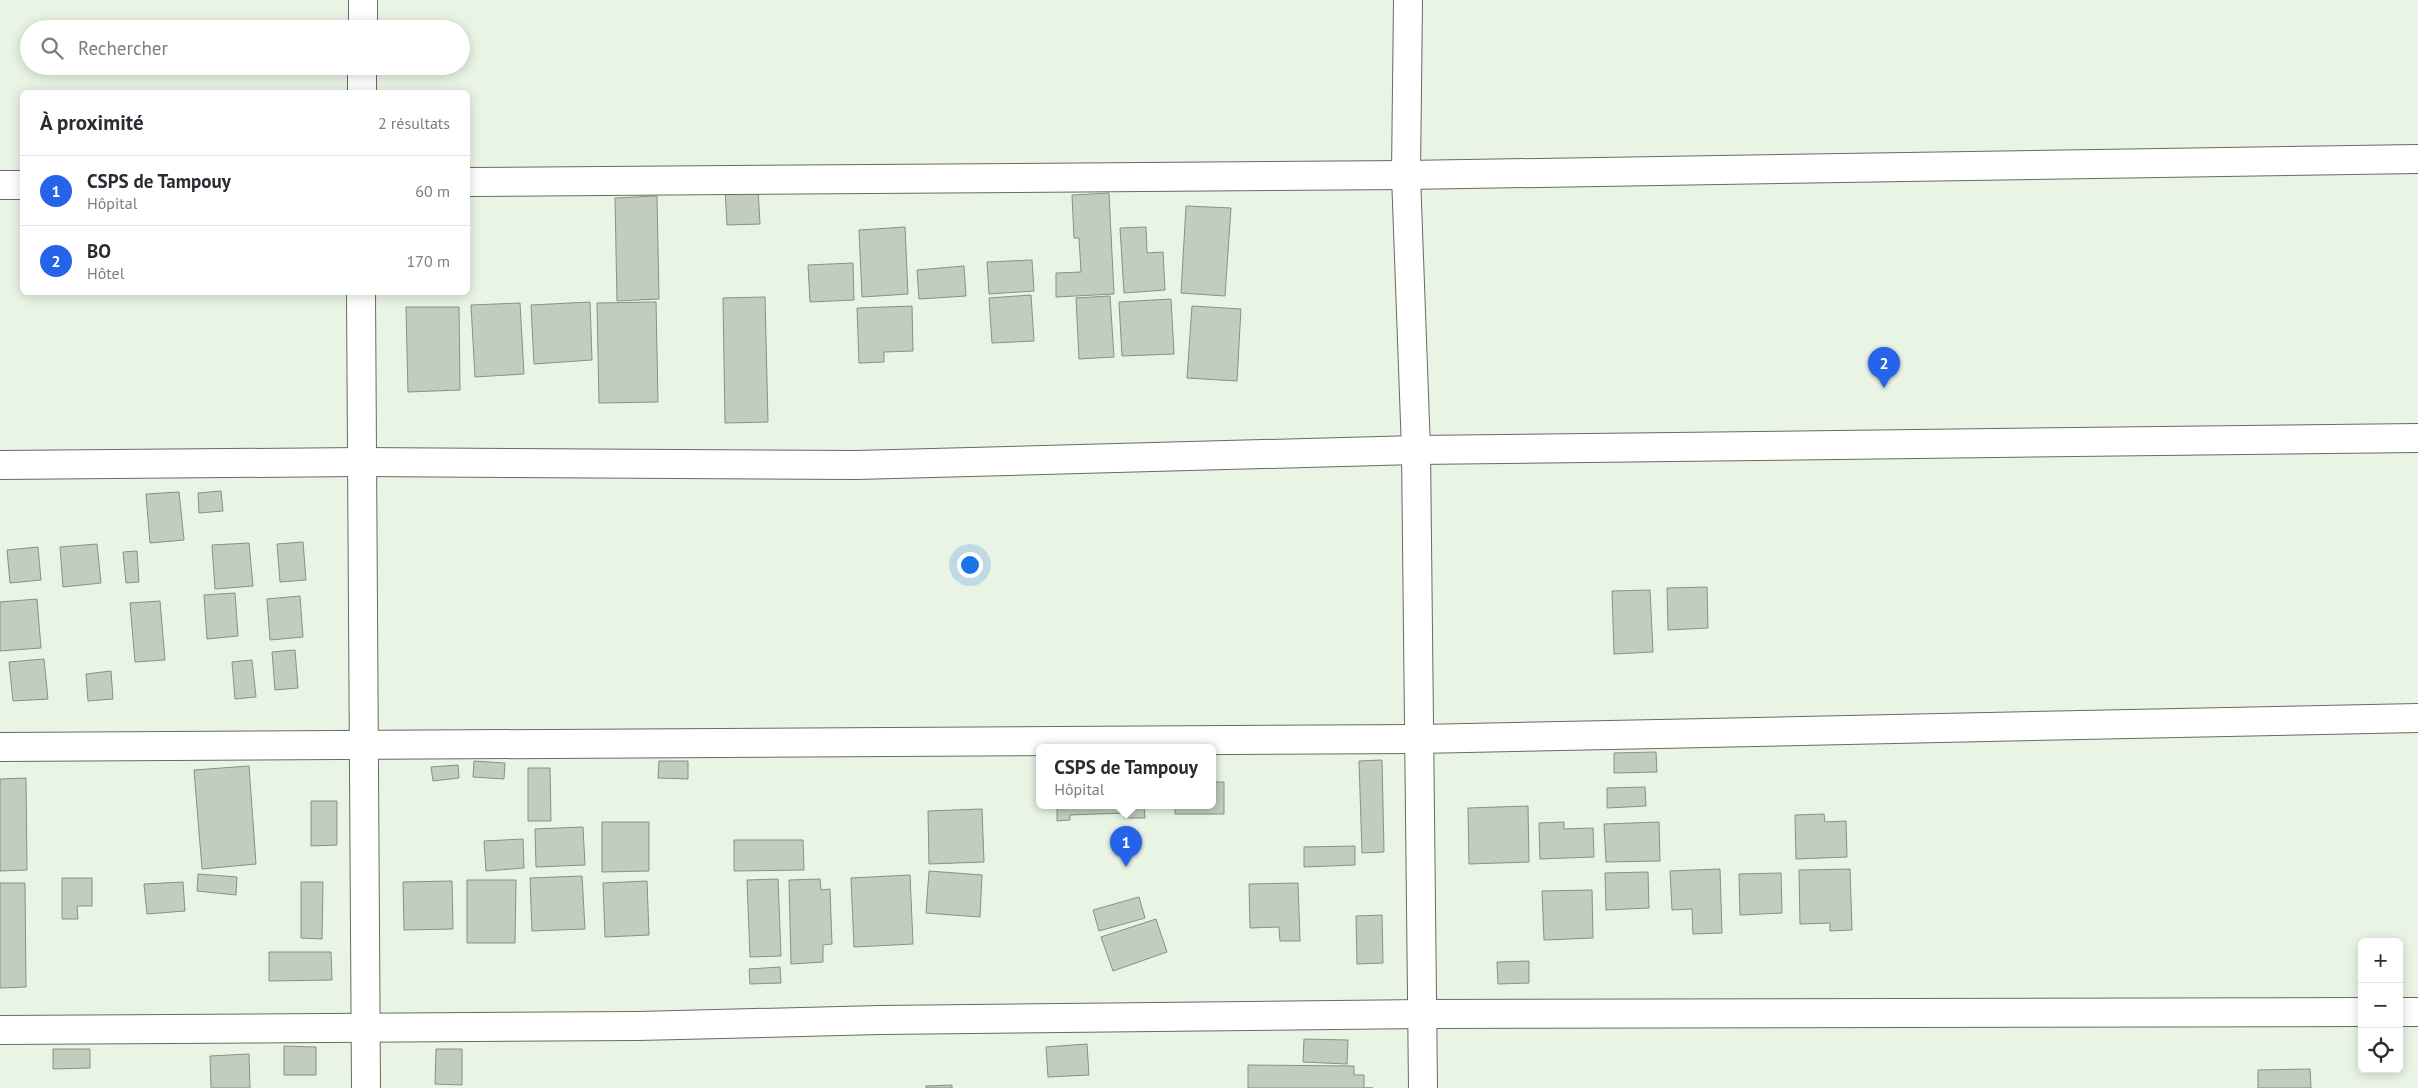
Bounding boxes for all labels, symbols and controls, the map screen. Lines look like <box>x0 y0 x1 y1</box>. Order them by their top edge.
search box <box>20 20 470 75</box>
icon: search <box>38 34 66 62</box>
text: Rechercher <box>78 36 168 60</box>
text: À proximité <box>40 109 144 136</box>
text: 2 résultats <box>378 113 450 133</box>
text: CSPS de Tampouy <box>87 169 231 193</box>
text: 1 <box>51 181 61 201</box>
text: 60 m <box>415 181 450 201</box>
text: Hôpital <box>87 193 137 213</box>
text: BO <box>87 239 111 263</box>
text: 2 <box>51 251 61 271</box>
text: 170 m <box>407 251 450 271</box>
text: Hôtel <box>87 263 124 283</box>
pin: 2 <box>1868 347 1900 388</box>
your location <box>957 552 983 578</box>
popup <box>1036 744 1216 809</box>
text: CSPS de Tampouy <box>1054 755 1198 779</box>
text: Hôpital <box>1054 779 1104 799</box>
pin: 1 <box>1110 826 1142 867</box>
map controls <box>2358 938 2403 1073</box>
button: + <box>2358 938 2403 983</box>
button: − <box>2358 983 2403 1028</box>
button: locate <box>2358 1028 2403 1073</box>

